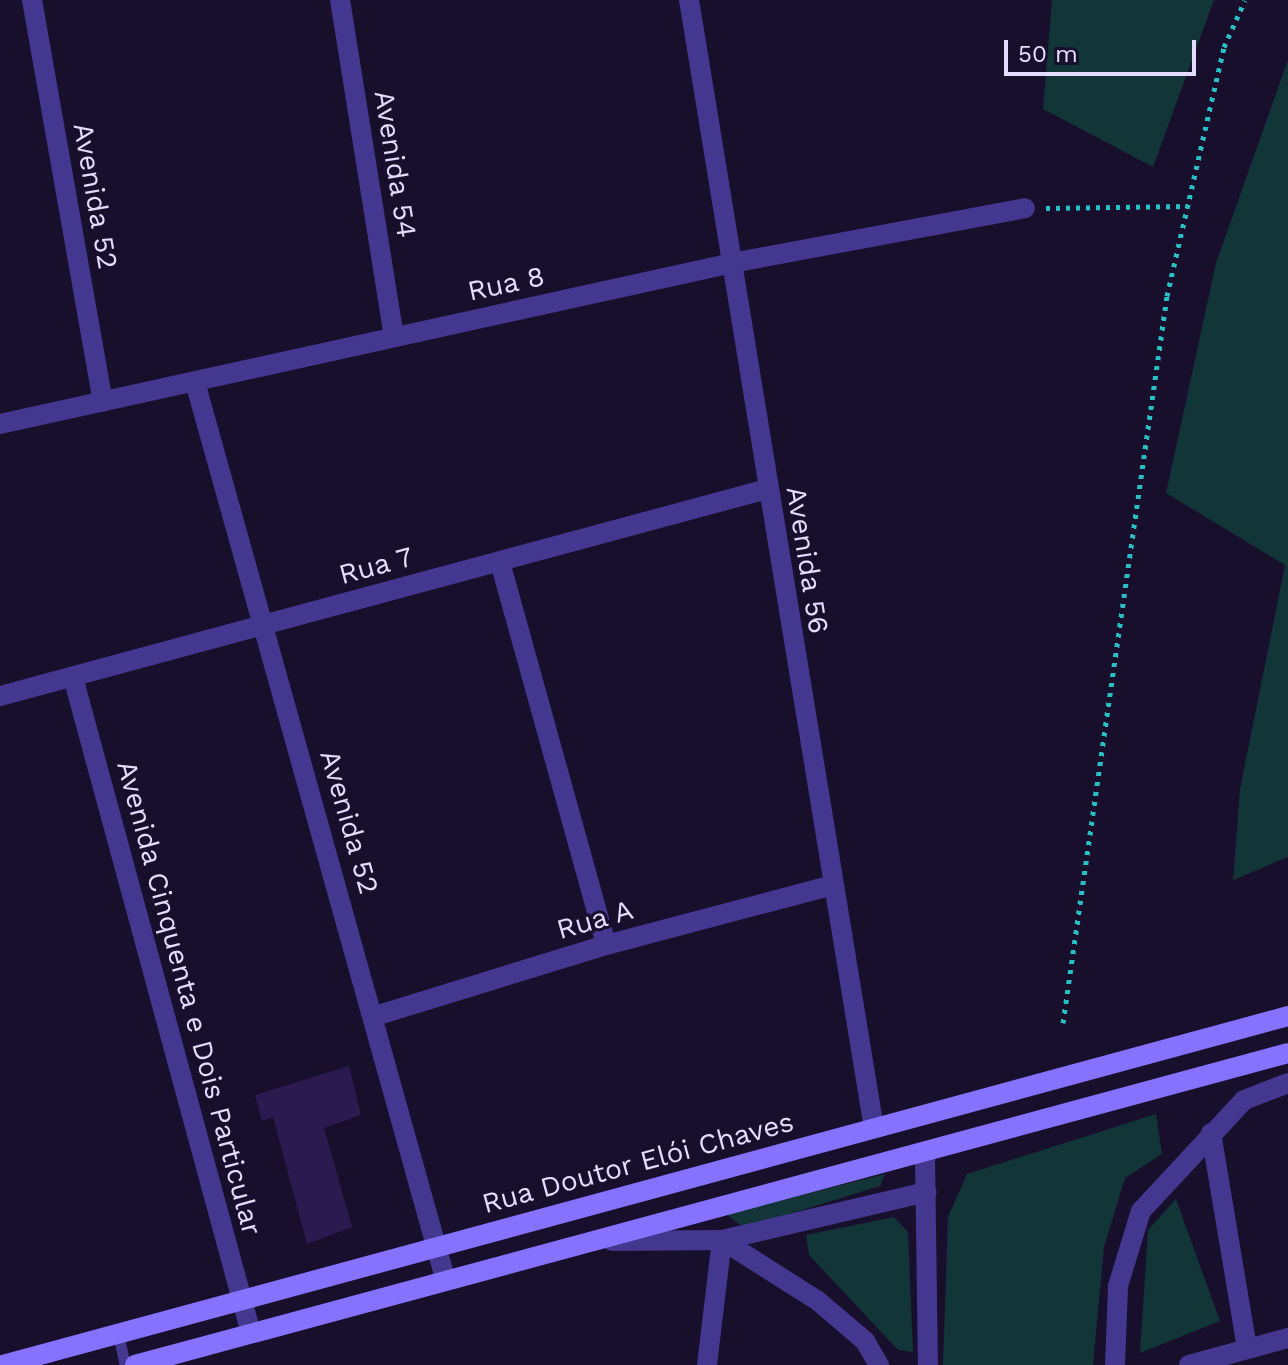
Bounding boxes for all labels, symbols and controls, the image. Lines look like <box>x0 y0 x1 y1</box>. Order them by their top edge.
scale bar <box>1008 24 1200 74</box>
text: 50 m <box>1018 40 1078 68</box>
street label: Avenida 54 <box>367 88 423 240</box>
street label: Avenida 52 <box>66 120 124 272</box>
street label: Rua 8 <box>464 259 548 309</box>
street label: Avenida 56 <box>779 484 835 636</box>
street label: Rua 7 <box>335 540 417 592</box>
street label: Avenida 52 <box>312 746 386 898</box>
street label: Avenida Cinquenta e Dois Particular <box>109 756 269 1240</box>
street label: Rua A <box>552 893 638 947</box>
street label: Rua Doutor Elói Chaves <box>478 1105 798 1221</box>

